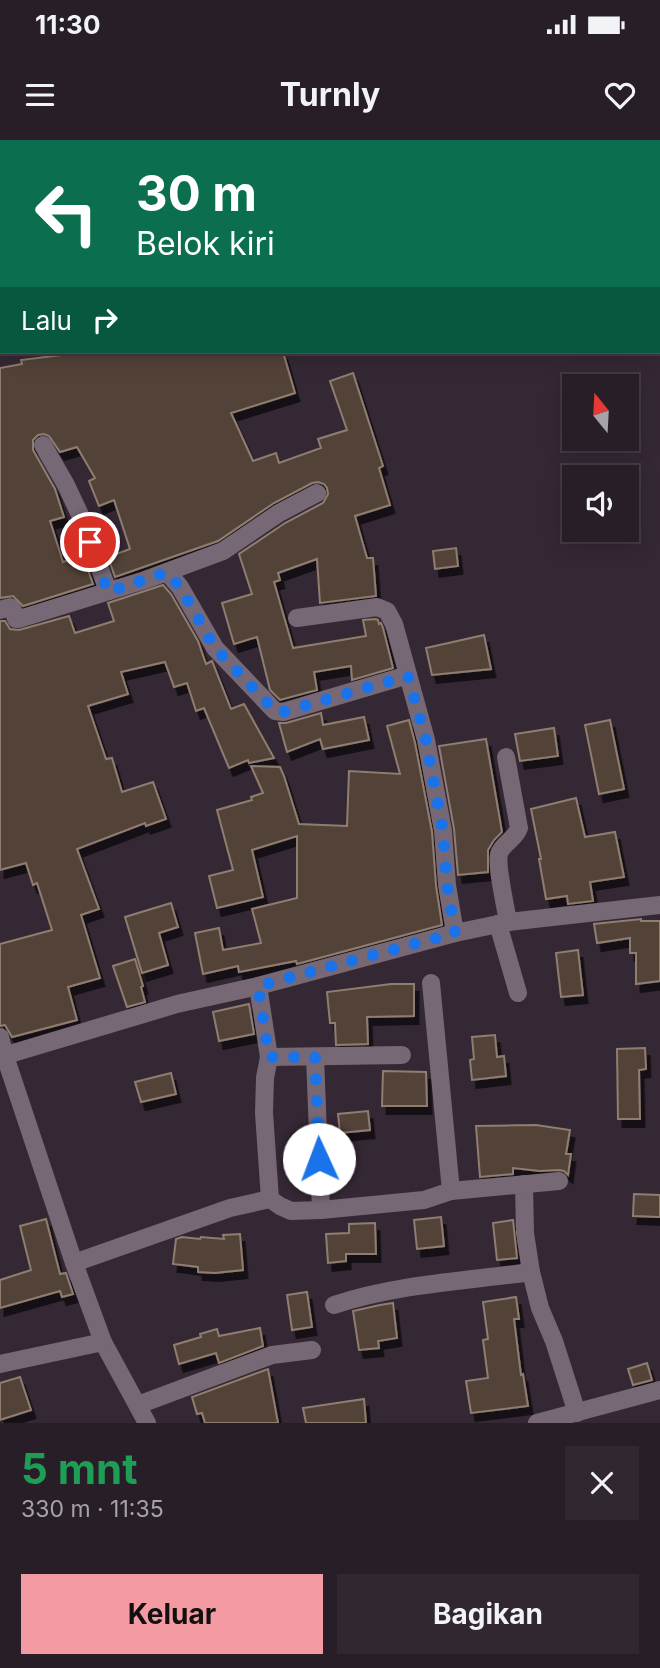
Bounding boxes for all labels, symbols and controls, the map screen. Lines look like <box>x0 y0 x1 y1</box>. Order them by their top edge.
text: 11:30 <box>35 9 100 40</box>
text: Turnly <box>280 75 380 114</box>
icon: menu <box>21 76 59 114</box>
icon: heart <box>601 76 639 114</box>
text: 30 m <box>136 164 257 223</box>
icon: left <box>21 168 112 259</box>
text: Belok kiri <box>136 224 275 263</box>
icon: right <box>86 301 124 339</box>
text: Lalu <box>21 305 72 336</box>
north arrow <box>562 374 639 452</box>
map controls <box>562 374 639 542</box>
button: sound <box>562 465 639 542</box>
pin <box>60 512 120 572</box>
icon: arrive <box>71 523 109 561</box>
position arrow <box>282 1122 356 1196</box>
text: 5 mnt <box>21 1443 138 1494</box>
button: close <box>565 1446 639 1520</box>
text: 330 m · 11:35 <box>21 1495 164 1523</box>
button: Keluar <box>21 1574 323 1654</box>
button: Bagikan <box>337 1574 639 1654</box>

